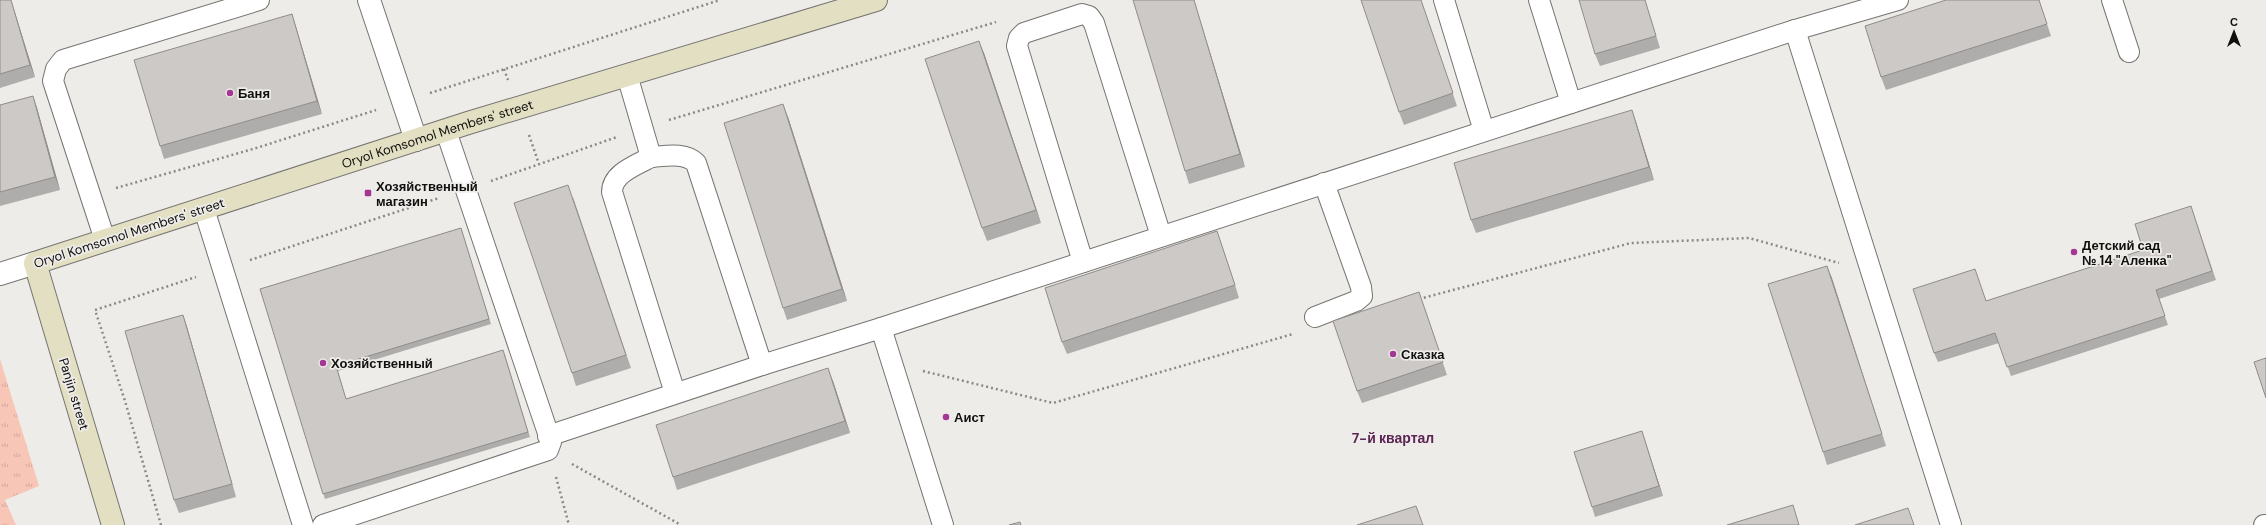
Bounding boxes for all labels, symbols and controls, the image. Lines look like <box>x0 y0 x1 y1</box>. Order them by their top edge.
north arrow <box>2214 12 2254 52</box>
text: С <box>2230 15 2238 29</box>
place label: Баня <box>238 85 270 102</box>
marker: Баня <box>225 88 235 98</box>
street label: Oryol Komsomol Members' street <box>339 95 535 172</box>
place label: Хозяйственный магазин <box>376 178 478 210</box>
marker: Хозяйственный магазин <box>363 188 373 198</box>
street label: Oryol Komsomol Members' street <box>31 194 227 272</box>
place label: Детский сад № 14 "Аленка" <box>2082 237 2172 269</box>
marker: Детский сад № 14 "Аленка" <box>2069 247 2079 257</box>
place label: Сказка <box>1401 346 1445 363</box>
marker: Сказка <box>1388 349 1398 359</box>
place label: Хозяйственный <box>331 355 433 372</box>
street label: Panjin street <box>55 356 93 432</box>
marker: Хозяйственный <box>318 358 328 368</box>
place label: Аист <box>954 409 985 426</box>
marker: Аист <box>941 412 951 422</box>
district label: 7-й квартал <box>1352 429 1434 447</box>

